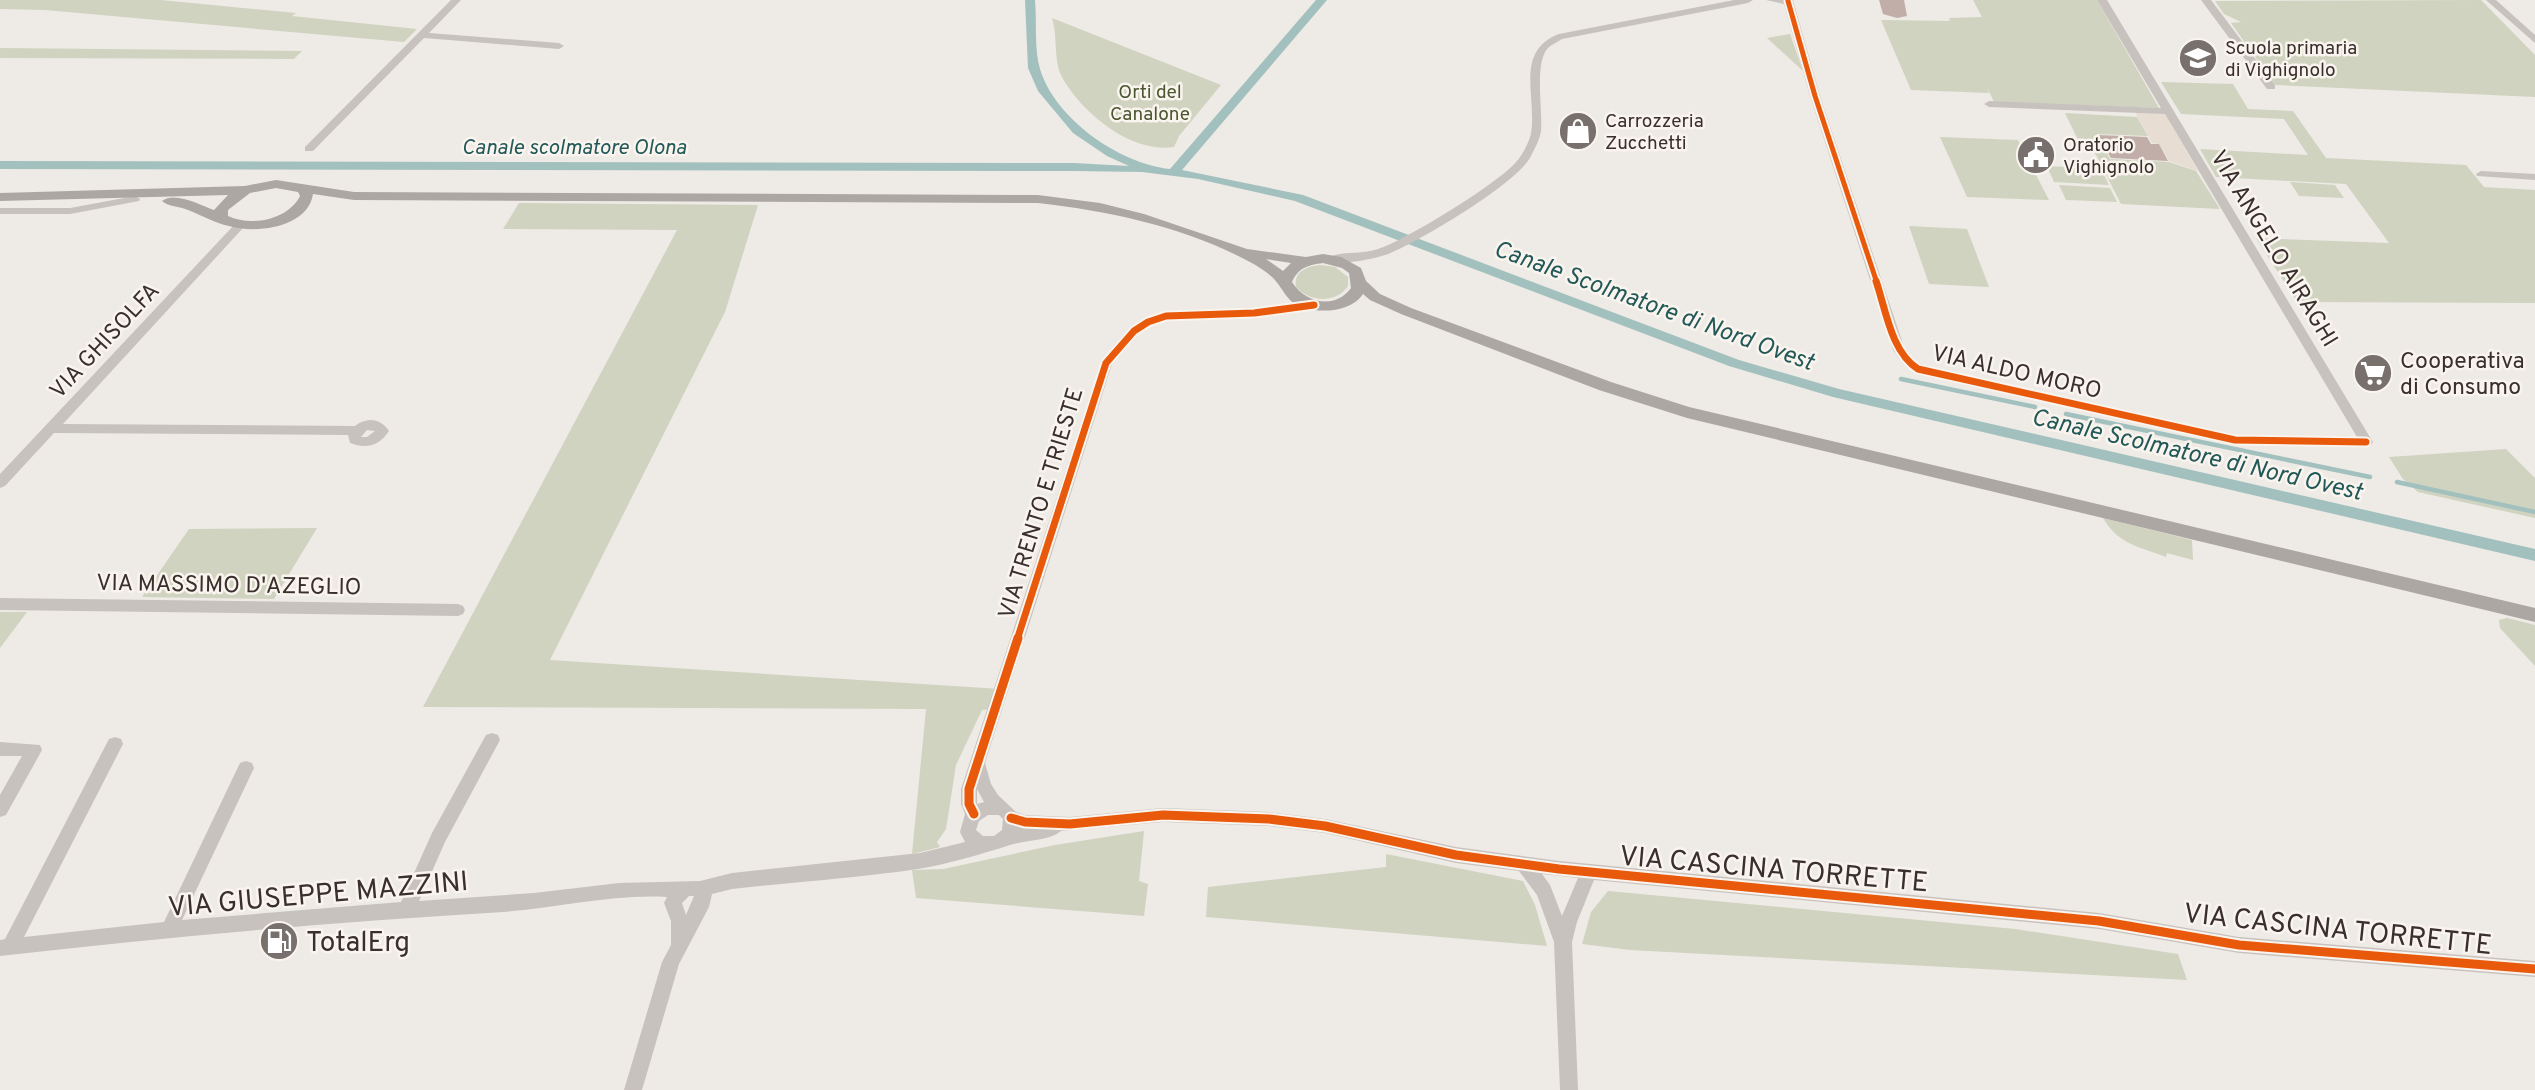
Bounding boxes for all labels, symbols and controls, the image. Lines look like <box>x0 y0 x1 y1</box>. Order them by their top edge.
school or university icon: Scuola primaria di Vighignolo <box>2177 37 2219 79</box>
place label: Scuola primaria di Vighignolo <box>2225 37 2357 83</box>
park label: Orti del Canalone <box>1110 81 1190 127</box>
shop icon: Carrozzeria Zucchetti <box>1557 110 1599 152</box>
place label: Carrozzeria Zucchetti <box>1605 110 1704 156</box>
public building icon: Oratorio Vighignolo <box>2015 134 2057 176</box>
place label: Oratorio Vighignolo <box>2063 134 2154 180</box>
water label: Canale scolmatore Olona <box>462 135 687 162</box>
street label: VIA ANGELO AIRAGHI <box>2203 146 2343 353</box>
water label: Canale Scolmatore di Nord Ovest <box>1489 235 1819 379</box>
street label: VIA GHISOLFA <box>45 278 167 406</box>
street label: VIA ALDO MORO <box>1929 340 2104 407</box>
place label: Cooperativa di Consumo <box>2400 348 2525 403</box>
supermarket icon: Cooperativa di Consumo <box>2352 352 2394 394</box>
street label: VIA TRENTO E TRIESTE <box>993 384 1091 623</box>
water label: Canale Scolmatore di Nord Ovest <box>2028 403 2366 509</box>
street label: VIA MASSIMO D'AZEGLIO <box>96 570 362 603</box>
street label: VIA CASCINA TORRETTE <box>1618 840 1930 902</box>
street label: VIA GIUSEPPE MAZZINI <box>167 865 470 927</box>
street label: VIA CASCINA TORRETTE <box>2182 897 2494 965</box>
fuel station icon: TotalErg <box>258 920 300 962</box>
place label: TotalErg <box>306 926 410 962</box>

